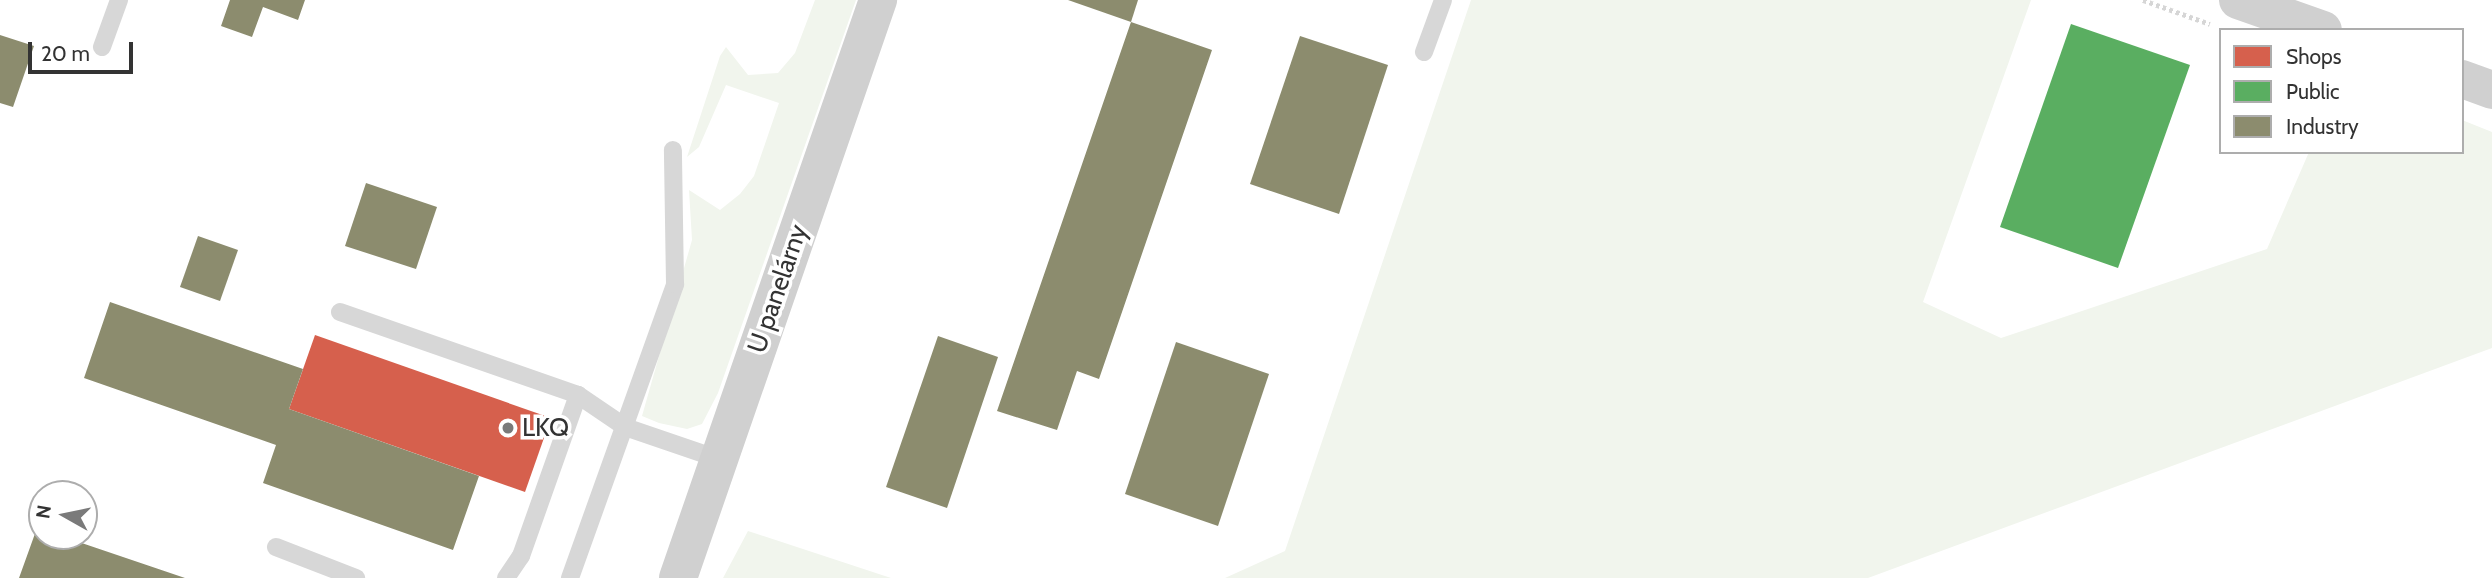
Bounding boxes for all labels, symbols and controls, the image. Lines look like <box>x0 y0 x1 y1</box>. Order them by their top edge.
scale bar <box>32 28 136 72</box>
legend <box>2219 28 2464 154</box>
text: 20 m <box>41 41 90 66</box>
text: Shops <box>2286 44 2341 69</box>
text: Public <box>2286 79 2340 104</box>
text: Industry <box>2286 114 2359 139</box>
street label: U panelárny <box>741 221 815 357</box>
place label: LKQ <box>522 412 569 444</box>
marker: LKQ <box>500 420 516 436</box>
north arrow <box>28 480 98 550</box>
text: N <box>31 504 56 520</box>

